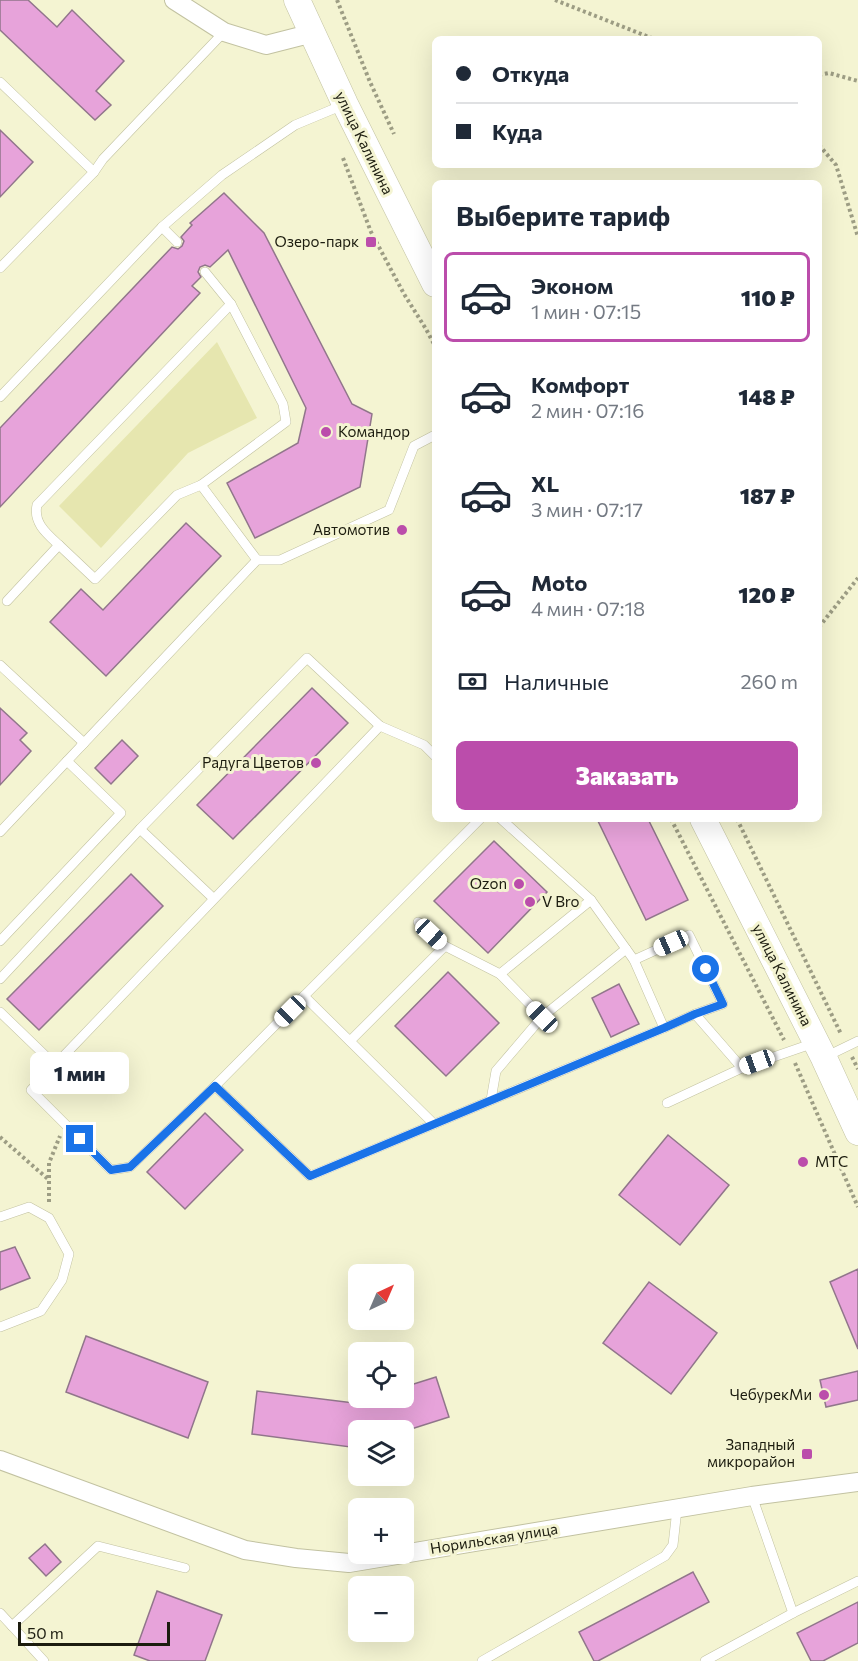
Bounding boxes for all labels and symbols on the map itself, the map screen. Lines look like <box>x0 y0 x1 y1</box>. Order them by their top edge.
street label: улица Калинина <box>332 88 398 197</box>
place label: Озеро-парк <box>274 232 359 250</box>
marker: Озеро-парк <box>364 235 378 249</box>
place label: Командор <box>338 422 410 440</box>
marker: Командор <box>319 425 333 439</box>
place label: Автомотив <box>313 520 390 538</box>
marker: Автомотив <box>395 523 409 537</box>
place label: Радуга Цветов <box>202 753 304 771</box>
marker: Радуга Цветов <box>309 756 323 770</box>
place label: Ozon <box>470 874 507 892</box>
marker: Ozon <box>512 877 526 891</box>
place label: V Bro <box>542 892 580 910</box>
marker: V Bro <box>523 895 537 909</box>
car <box>412 915 450 953</box>
street label: улица Калинина <box>749 920 816 1029</box>
car <box>651 927 691 959</box>
route start <box>692 955 719 982</box>
car <box>271 992 309 1030</box>
car <box>523 998 561 1036</box>
car <box>737 1047 777 1077</box>
callout: 1 мин <box>31 1052 130 1094</box>
route end <box>66 1125 93 1152</box>
place label: МТС <box>815 1152 848 1170</box>
marker: МТС <box>796 1155 810 1169</box>
north arrow <box>348 1264 414 1330</box>
place label: ЧебурекМи <box>730 1385 812 1403</box>
marker: ЧебурекМи <box>817 1388 831 1402</box>
place label: Западный микрорайон <box>707 1435 795 1470</box>
marker: Западный микрорайон <box>800 1447 814 1461</box>
street label: Норильская улица <box>429 1519 559 1557</box>
scale bar <box>18 1619 170 1646</box>

